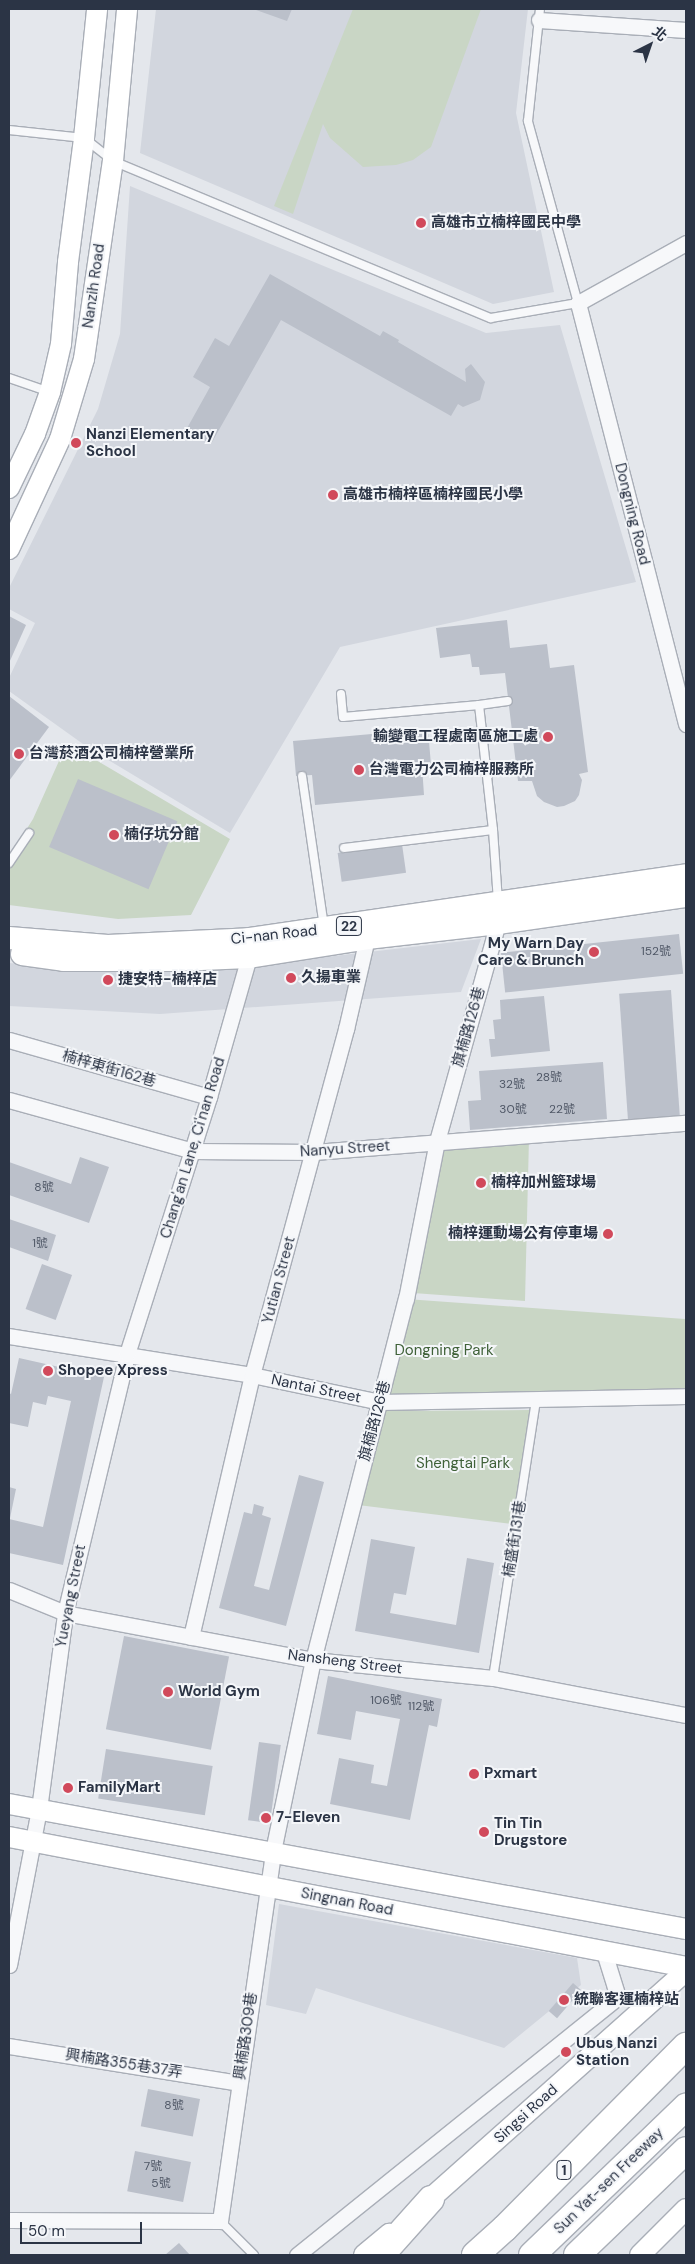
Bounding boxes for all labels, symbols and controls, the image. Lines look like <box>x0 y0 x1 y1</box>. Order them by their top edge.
north arrow <box>625 20 675 70</box>
text: 北 <box>649 22 671 45</box>
place label: 高雄市立楠梓國民中學 <box>431 214 581 232</box>
marker: 高雄市立楠梓國民中學 <box>415 217 427 229</box>
street label: Nanzih Road <box>79 243 109 329</box>
place label: Nanzi Elementary School <box>86 425 215 460</box>
marker: Nanzi Elementary School <box>70 437 82 449</box>
street label: Dongning Road <box>611 461 653 567</box>
place label: 高雄市楠梓區楠梓國民小學 <box>343 486 523 504</box>
marker: 高雄市楠梓區楠梓國民小學 <box>327 489 339 501</box>
place label: 輸變電工程處南區施工處 <box>373 728 538 746</box>
marker: 輸變電工程處南區施工處 <box>542 731 554 743</box>
place label: 台灣菸酒公司楠梓營業所 <box>29 745 194 763</box>
marker: 台灣菸酒公司楠梓營業所 <box>13 748 25 760</box>
place label: 台灣電力公司楠梓服務所 <box>369 761 534 779</box>
marker: 台灣電力公司楠梓服務所 <box>353 764 365 776</box>
place label: 楠仔坑分館 <box>124 826 199 844</box>
marker: 楠仔坑分館 <box>108 829 120 841</box>
road number: 22 <box>335 914 363 938</box>
street label: Ci-nan Road <box>230 922 318 948</box>
place label: My Warn Day Care & Brunch <box>478 934 584 969</box>
house number: 152號 <box>641 945 671 959</box>
marker: My Warn Day Care & Brunch <box>588 946 600 958</box>
place label: 久揚車業 <box>301 969 361 987</box>
place label: 捷安特-楠梓店 <box>118 971 217 989</box>
marker: 久揚車業 <box>285 972 297 984</box>
marker: 捷安特-楠梓店 <box>102 974 114 986</box>
street label: 旗楠路126巷 <box>449 985 489 1069</box>
street label: 楠梓東街162巷 <box>60 1047 158 1091</box>
street label: Chang'an Lane, Ci'nan Road <box>157 1055 229 1241</box>
house number: 28號 <box>536 1071 562 1085</box>
house number: 32號 <box>499 1078 525 1092</box>
house number: 30號 <box>499 1103 527 1117</box>
house number: 22號 <box>549 1103 575 1117</box>
street label: Nanyu Street <box>299 1137 391 1161</box>
place label: 楠梓加州籃球場 <box>491 1174 596 1192</box>
marker: 楠梓加州籃球場 <box>475 1177 487 1189</box>
house number: 8號 <box>34 1181 54 1195</box>
place label: 楠梓運動場公有停車場 <box>448 1225 598 1243</box>
marker: 楠梓運動場公有停車場 <box>602 1228 614 1240</box>
street label: Yutian Street <box>259 1234 299 1326</box>
house number: 1號 <box>32 1237 48 1251</box>
park label: Dongning Park <box>395 1342 493 1360</box>
place label: Shopee Xpress <box>58 1362 168 1380</box>
marker: Shopee Xpress <box>42 1365 54 1377</box>
street label: Nantai Street <box>269 1371 363 1407</box>
street label: 旗楠路126巷 <box>356 1379 394 1463</box>
park label: Shengtai Park <box>416 1455 510 1473</box>
street label: 楠盛街131巷 <box>500 1499 530 1579</box>
street label: Yueyang Street <box>52 1543 90 1649</box>
street label: Nansheng Street <box>287 1646 403 1678</box>
place label: World Gym <box>178 1683 260 1701</box>
marker: World Gym <box>162 1686 174 1698</box>
house number: 106號 <box>370 1694 402 1708</box>
house number: 112號 <box>408 1700 434 1714</box>
place label: Pxmart <box>484 1765 537 1783</box>
marker: Pxmart <box>468 1768 480 1780</box>
place label: FamilyMart <box>78 1779 160 1797</box>
marker: FamilyMart <box>62 1782 74 1794</box>
place label: 7-Eleven <box>276 1809 340 1827</box>
marker: 7-Eleven <box>260 1812 272 1824</box>
place label: Tin Tin Drugstore <box>494 1814 567 1849</box>
marker: Tin Tin Drugstore <box>478 1826 490 1838</box>
street label: Singnan Road <box>299 1884 395 1920</box>
street label: 興楠路309巷 <box>231 1991 261 2081</box>
place label: 統聯客運楠梓站 <box>574 1991 679 2009</box>
marker: 統聯客運楠梓站 <box>558 1994 570 2006</box>
place label: Ubus Nanzi Station <box>576 2034 657 2069</box>
street label: 興楠路355巷37弄 <box>64 2046 184 2082</box>
marker: Ubus Nanzi Station <box>560 2046 572 2058</box>
street label: Singsi Road <box>491 2081 561 2147</box>
house number: 8號 <box>164 2099 184 2113</box>
street label: Sun Yat-sen Freeway <box>550 2124 668 2238</box>
road number: 1 <box>555 2158 573 2182</box>
house number: 7號 <box>144 2160 162 2174</box>
house number: 5號 <box>151 2177 171 2191</box>
scale bar <box>22 2212 145 2244</box>
text: 50 m <box>28 2221 65 2241</box>

